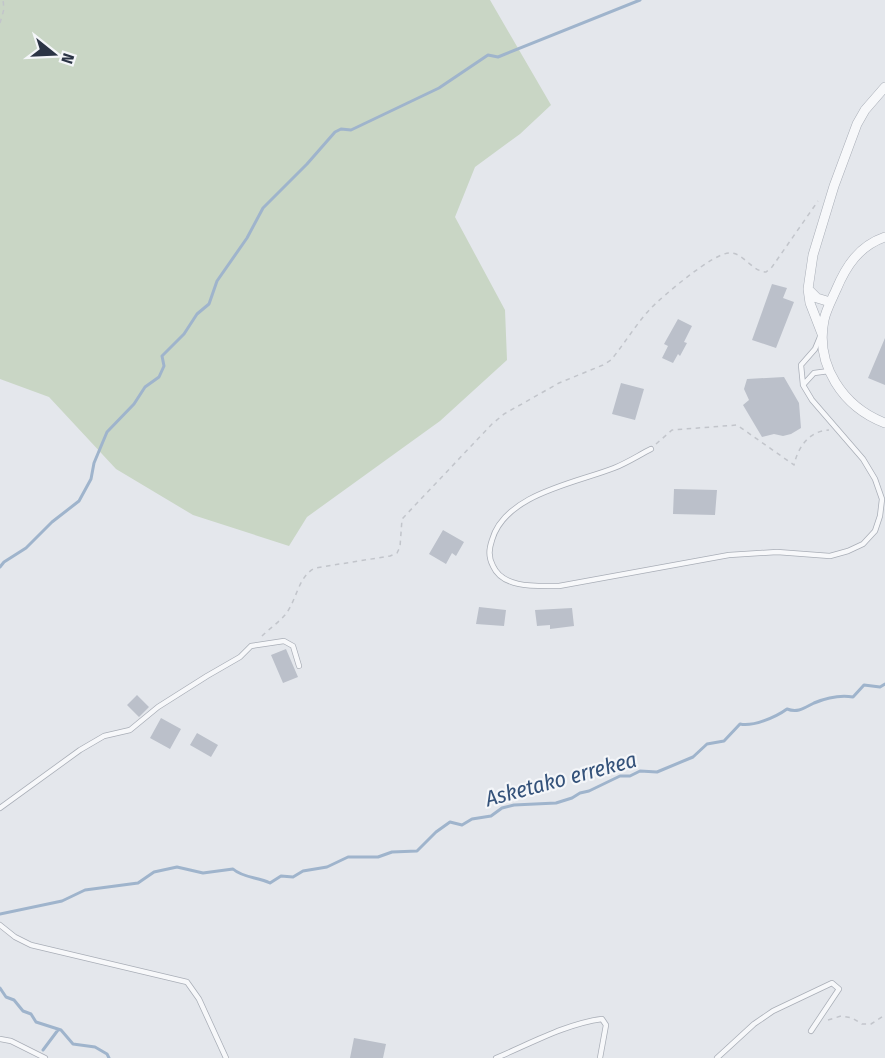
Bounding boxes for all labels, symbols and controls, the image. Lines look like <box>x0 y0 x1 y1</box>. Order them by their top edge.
north arrow <box>24 24 84 84</box>
text: N <box>57 51 78 66</box>
water label: Asketako errekea <box>481 746 640 812</box>

